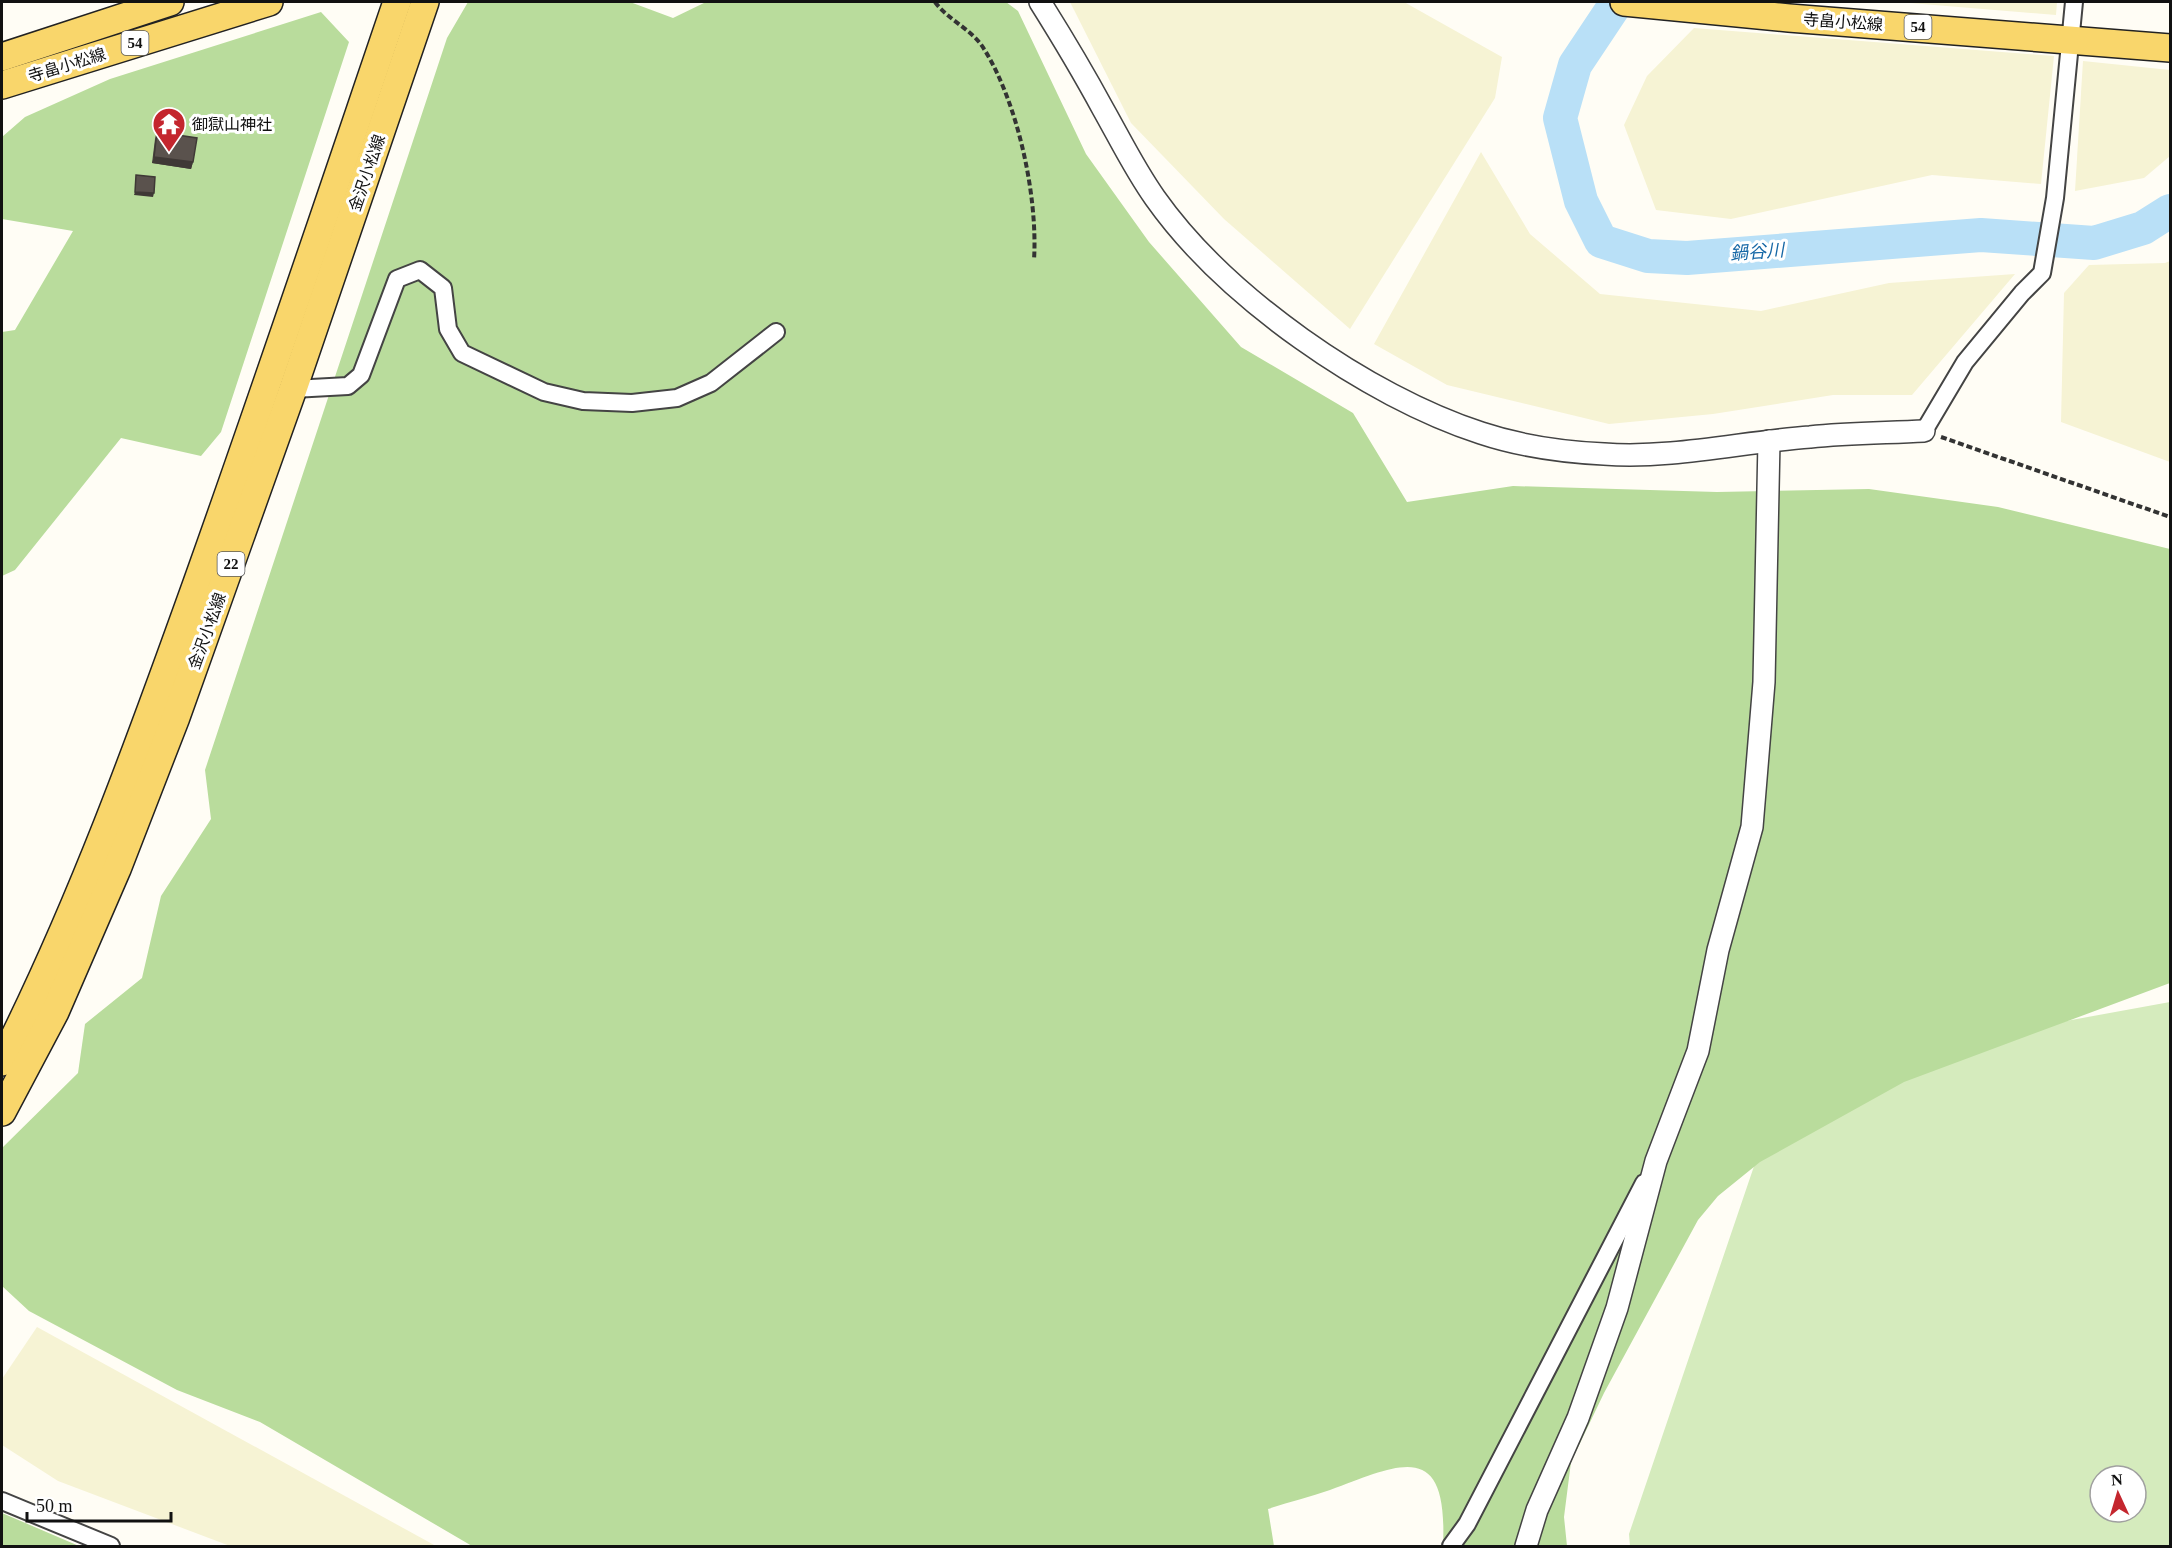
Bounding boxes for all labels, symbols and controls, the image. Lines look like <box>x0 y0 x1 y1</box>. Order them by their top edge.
street label: 寺畠小松線 <box>1802 11 1884 33</box>
road number: 54 <box>1904 15 1932 39</box>
road number: 54 <box>122 31 148 55</box>
street label: 寺畠小松線 <box>26 45 108 85</box>
temple icon: 御獄山神社 <box>151 106 187 153</box>
place label: 御獄山神社 <box>192 116 272 133</box>
street label: 金沢小松線 <box>346 132 388 214</box>
water label: 鍋谷川 <box>1729 240 1787 264</box>
road number: 22 <box>218 552 244 576</box>
street label: 金沢小松線 <box>185 590 229 672</box>
north arrow <box>2088 1464 2148 1524</box>
text: N <box>2111 1471 2124 1488</box>
scale bar <box>27 1485 171 1523</box>
text: 50 m <box>36 1496 73 1516</box>

